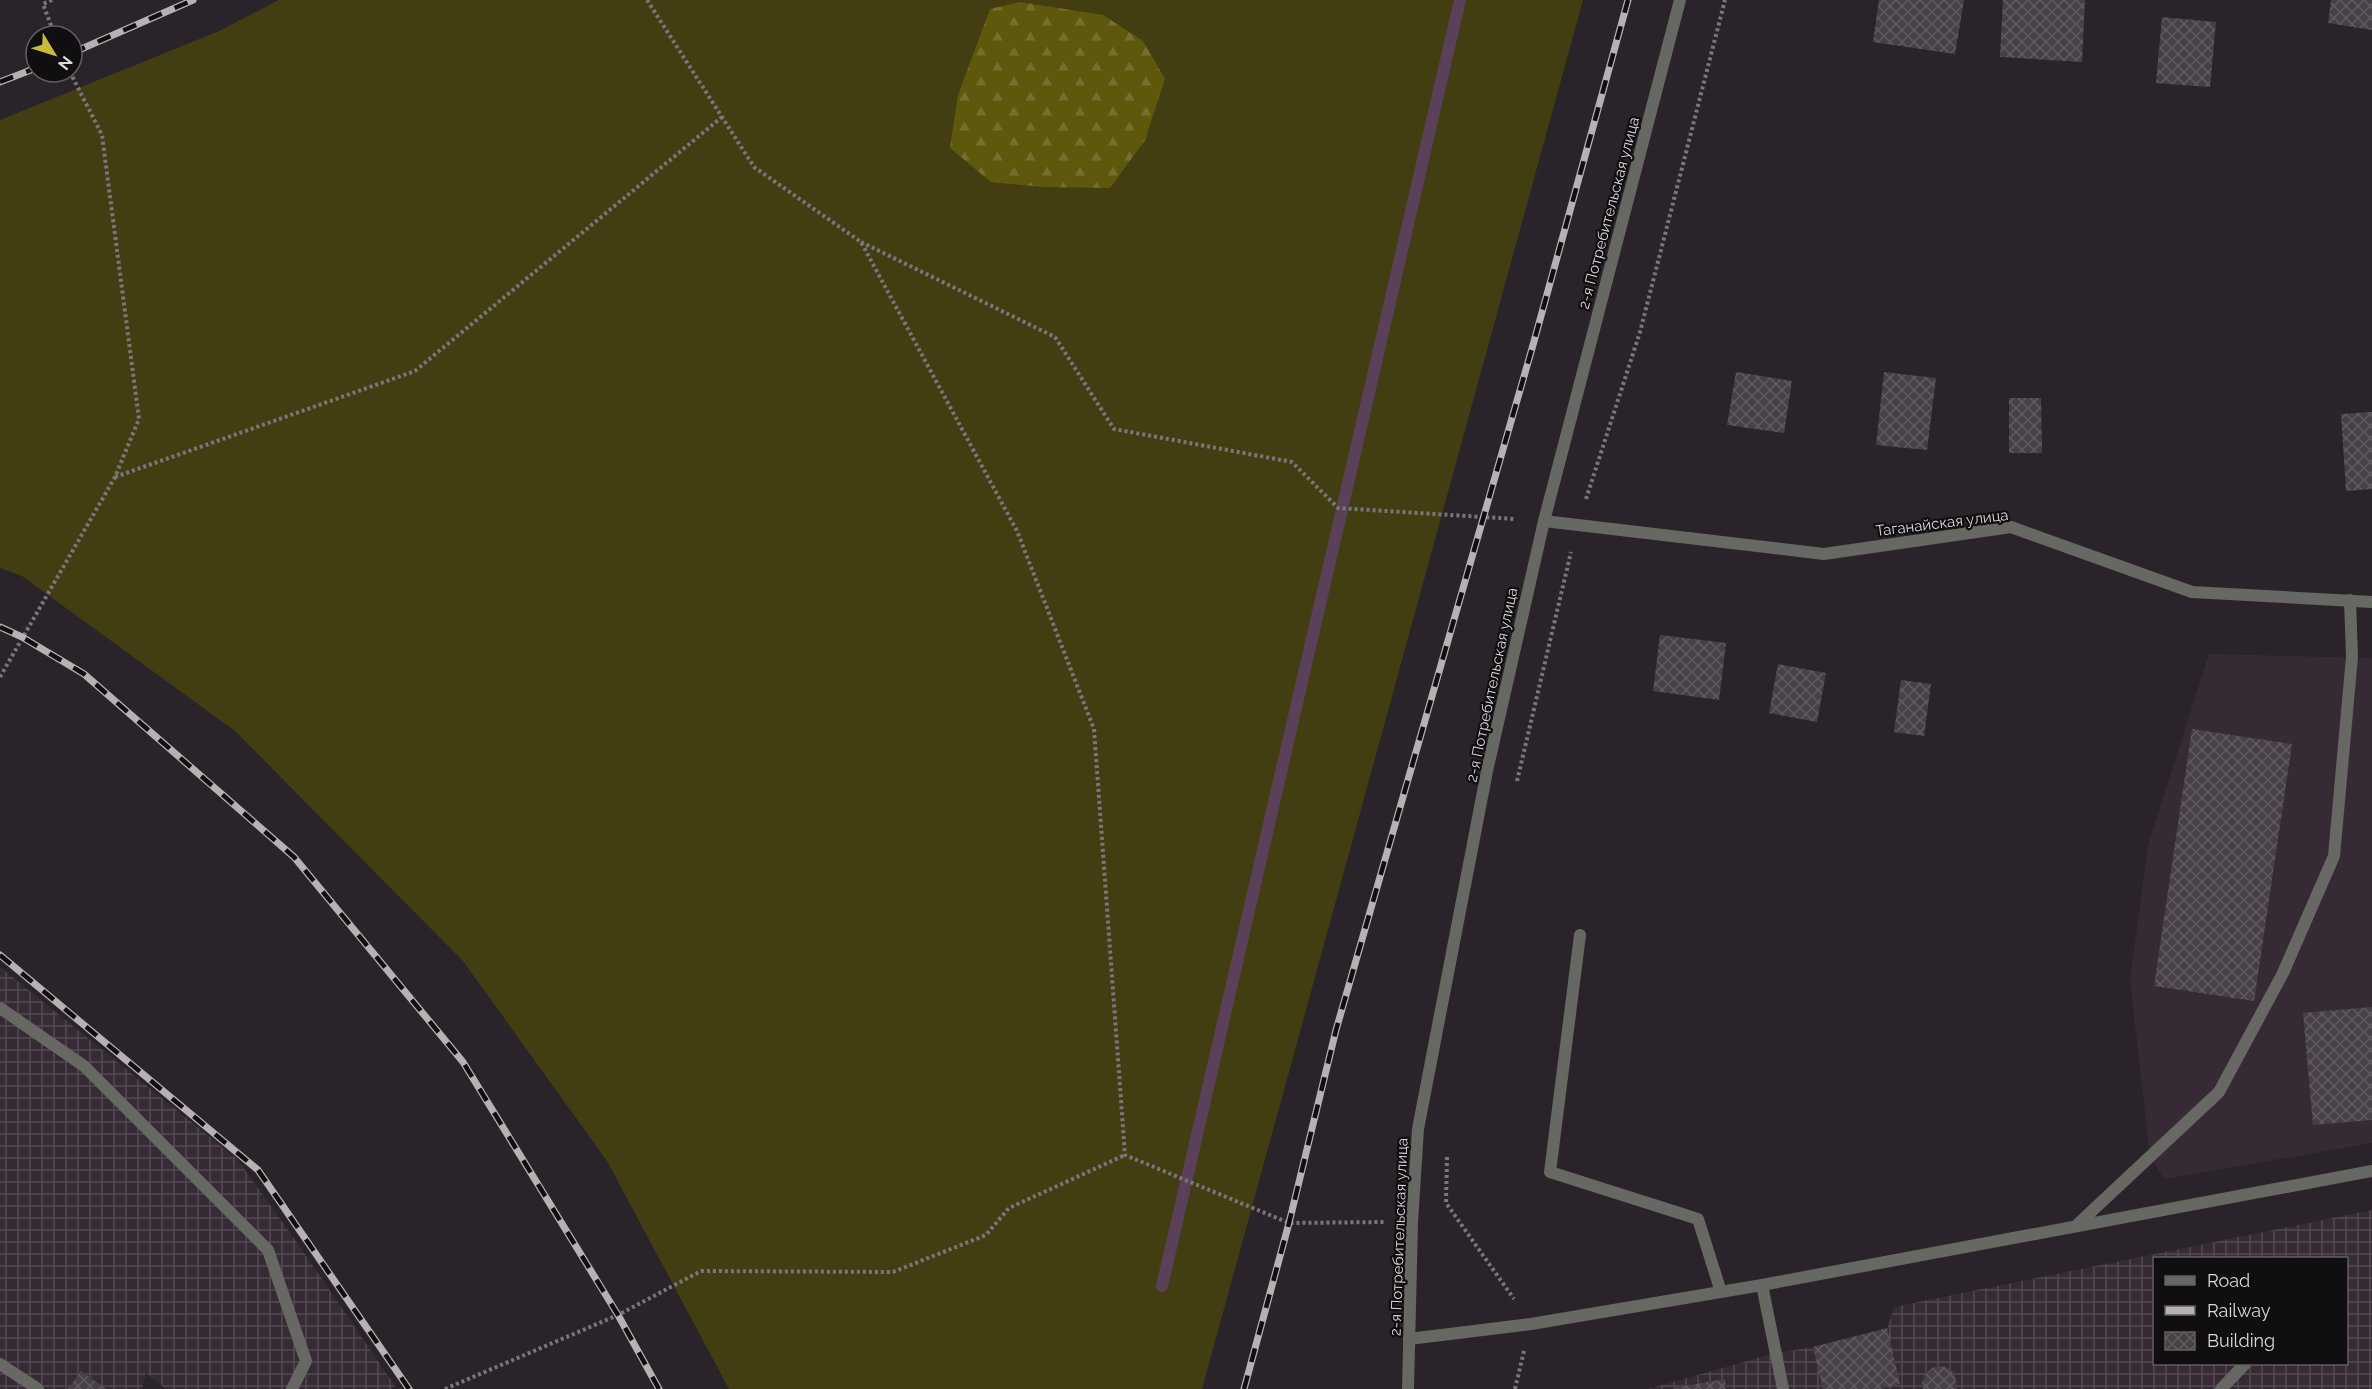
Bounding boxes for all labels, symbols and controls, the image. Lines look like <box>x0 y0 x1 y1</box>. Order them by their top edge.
north arrow <box>24 24 84 84</box>
text: N <box>54 52 77 74</box>
street label: 2-я Потребительская улица <box>1575 115 1643 311</box>
street label: Таганайская улица <box>1875 506 2009 540</box>
street label: 2-я Потребительская улица <box>1463 586 1521 784</box>
street label: 2-я Потребительская улица <box>1387 1138 1411 1336</box>
legend <box>2153 1257 2348 1365</box>
text: Road <box>2207 1270 2250 1291</box>
text: Railway <box>2207 1300 2271 1321</box>
text: Building <box>2207 1330 2275 1351</box>

